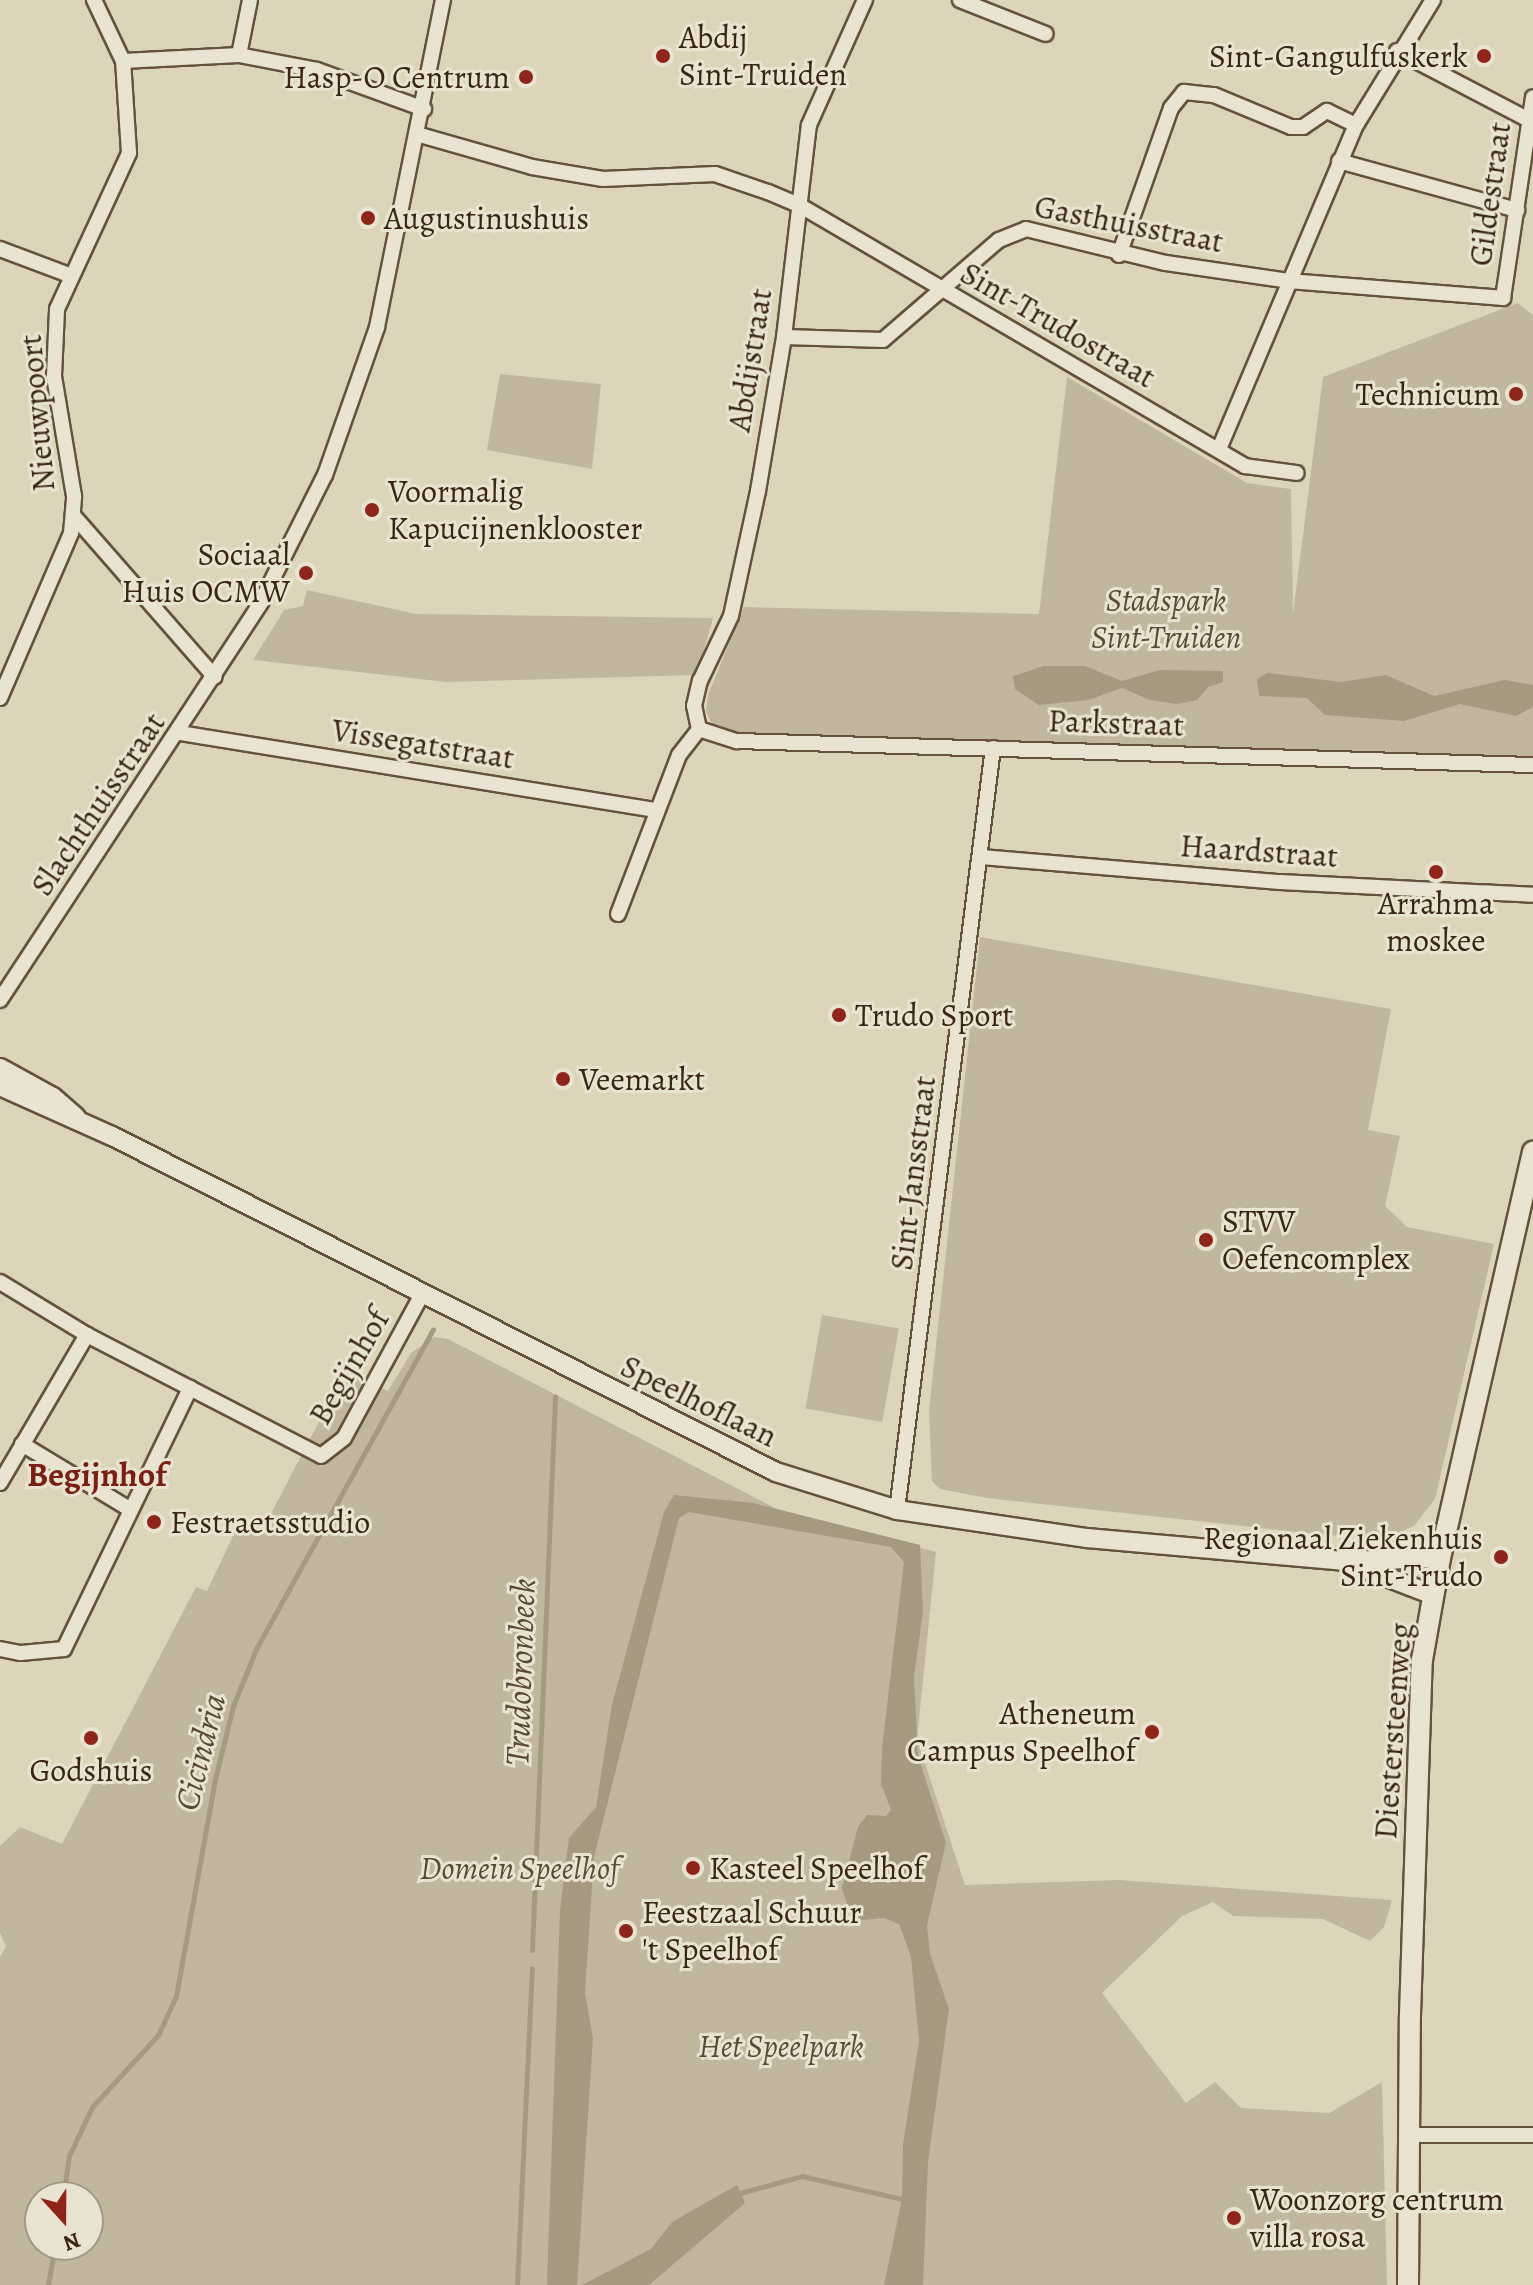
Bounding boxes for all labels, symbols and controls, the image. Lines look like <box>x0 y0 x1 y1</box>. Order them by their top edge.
place label: Abdij Sint-Truiden <box>679 19 847 94</box>
place label: Sint-Gangulfuskerk <box>1209 37 1468 75</box>
marker: Abdij Sint-Truiden <box>654 47 672 65</box>
marker: Sint-Gangulfuskerk <box>1475 47 1493 65</box>
place label: Hasp-O Centrum <box>283 58 510 96</box>
marker: Hasp-O Centrum <box>517 68 535 86</box>
street label: Gildestraat <box>1461 120 1519 268</box>
street label: Gasthuisstraat <box>1031 187 1227 261</box>
place label: Augustinushuis <box>384 199 589 237</box>
marker: Augustinushuis <box>359 209 377 227</box>
street label: Sint-Trudostraat <box>954 254 1162 396</box>
street label: Abdijstraat <box>720 286 780 434</box>
street label: Nieuwpoort <box>11 333 63 493</box>
place label: Technicum <box>1355 375 1500 413</box>
marker: Technicum <box>1507 385 1525 403</box>
place label: Voormalig Kapucijnenklooster <box>388 473 642 548</box>
marker: Voormalig Kapucijnenklooster <box>363 501 381 519</box>
place label: Sociaal Huis OCMW <box>122 536 290 611</box>
marker: Sociaal Huis OCMW <box>297 564 315 582</box>
park label: Stadspark Sint-Truiden <box>1091 582 1241 657</box>
street label: Parkstraat <box>1047 701 1185 745</box>
street label: Slachthuisstraat <box>23 705 173 903</box>
street label: Vissegatstraat <box>329 711 517 777</box>
street label: Haardstraat <box>1179 826 1339 876</box>
marker: Arrahma moskee <box>1427 863 1445 881</box>
place label: Arrahma moskee <box>1378 885 1494 960</box>
place label: Trudo Sport <box>855 996 1013 1034</box>
marker: Trudo Sport <box>830 1006 848 1024</box>
place label: Veemarkt <box>579 1060 705 1098</box>
marker: Veemarkt <box>554 1070 572 1088</box>
street label: Sint-Jansstraat <box>882 1074 944 1272</box>
place label: STVV Oefencomplex <box>1222 1203 1410 1278</box>
marker: STVV Oefencomplex <box>1197 1231 1215 1249</box>
street label: Begijnhof <box>301 1302 397 1432</box>
street label: Speelhoflaan <box>615 1347 783 1455</box>
district label: Begijnhof <box>27 1455 167 1495</box>
place label: Festraetsstudio <box>170 1503 370 1541</box>
marker: Festraetsstudio <box>145 1513 163 1531</box>
place label: Regionaal Ziekenhuis Sint-Trudo <box>1203 1520 1483 1595</box>
marker: Regionaal Ziekenhuis Sint-Trudo <box>1490 1546 1512 1568</box>
water label: Trudobronbeek <box>496 1578 544 1766</box>
street label: Diestersteenweg <box>1366 1621 1420 1841</box>
water label: Cicindria <box>166 1690 234 1814</box>
place label: Atheneum Campus Speelhof <box>907 1695 1136 1770</box>
marker: Atheneum Campus Speelhof <box>1143 1723 1161 1741</box>
marker: Godshuis <box>82 1729 100 1747</box>
place label: Godshuis <box>30 1751 152 1789</box>
park label: Domein Speelhof <box>420 1849 618 1887</box>
place label: Kasteel Speelhof <box>709 1849 924 1887</box>
marker: Kasteel Speelhof <box>684 1859 702 1877</box>
place label: Feestzaal Schuur 't Speelhof <box>642 1894 862 1969</box>
marker: Feestzaal Schuur 't Speelhof <box>617 1922 635 1940</box>
park label: Het Speelpark <box>698 2027 864 2065</box>
north arrow <box>24 2181 104 2261</box>
place label: Woonzorg centrum villa rosa <box>1250 2181 1504 2256</box>
marker: Woonzorg centrum villa rosa <box>1225 2209 1243 2227</box>
text: N <box>59 2225 85 2258</box>

